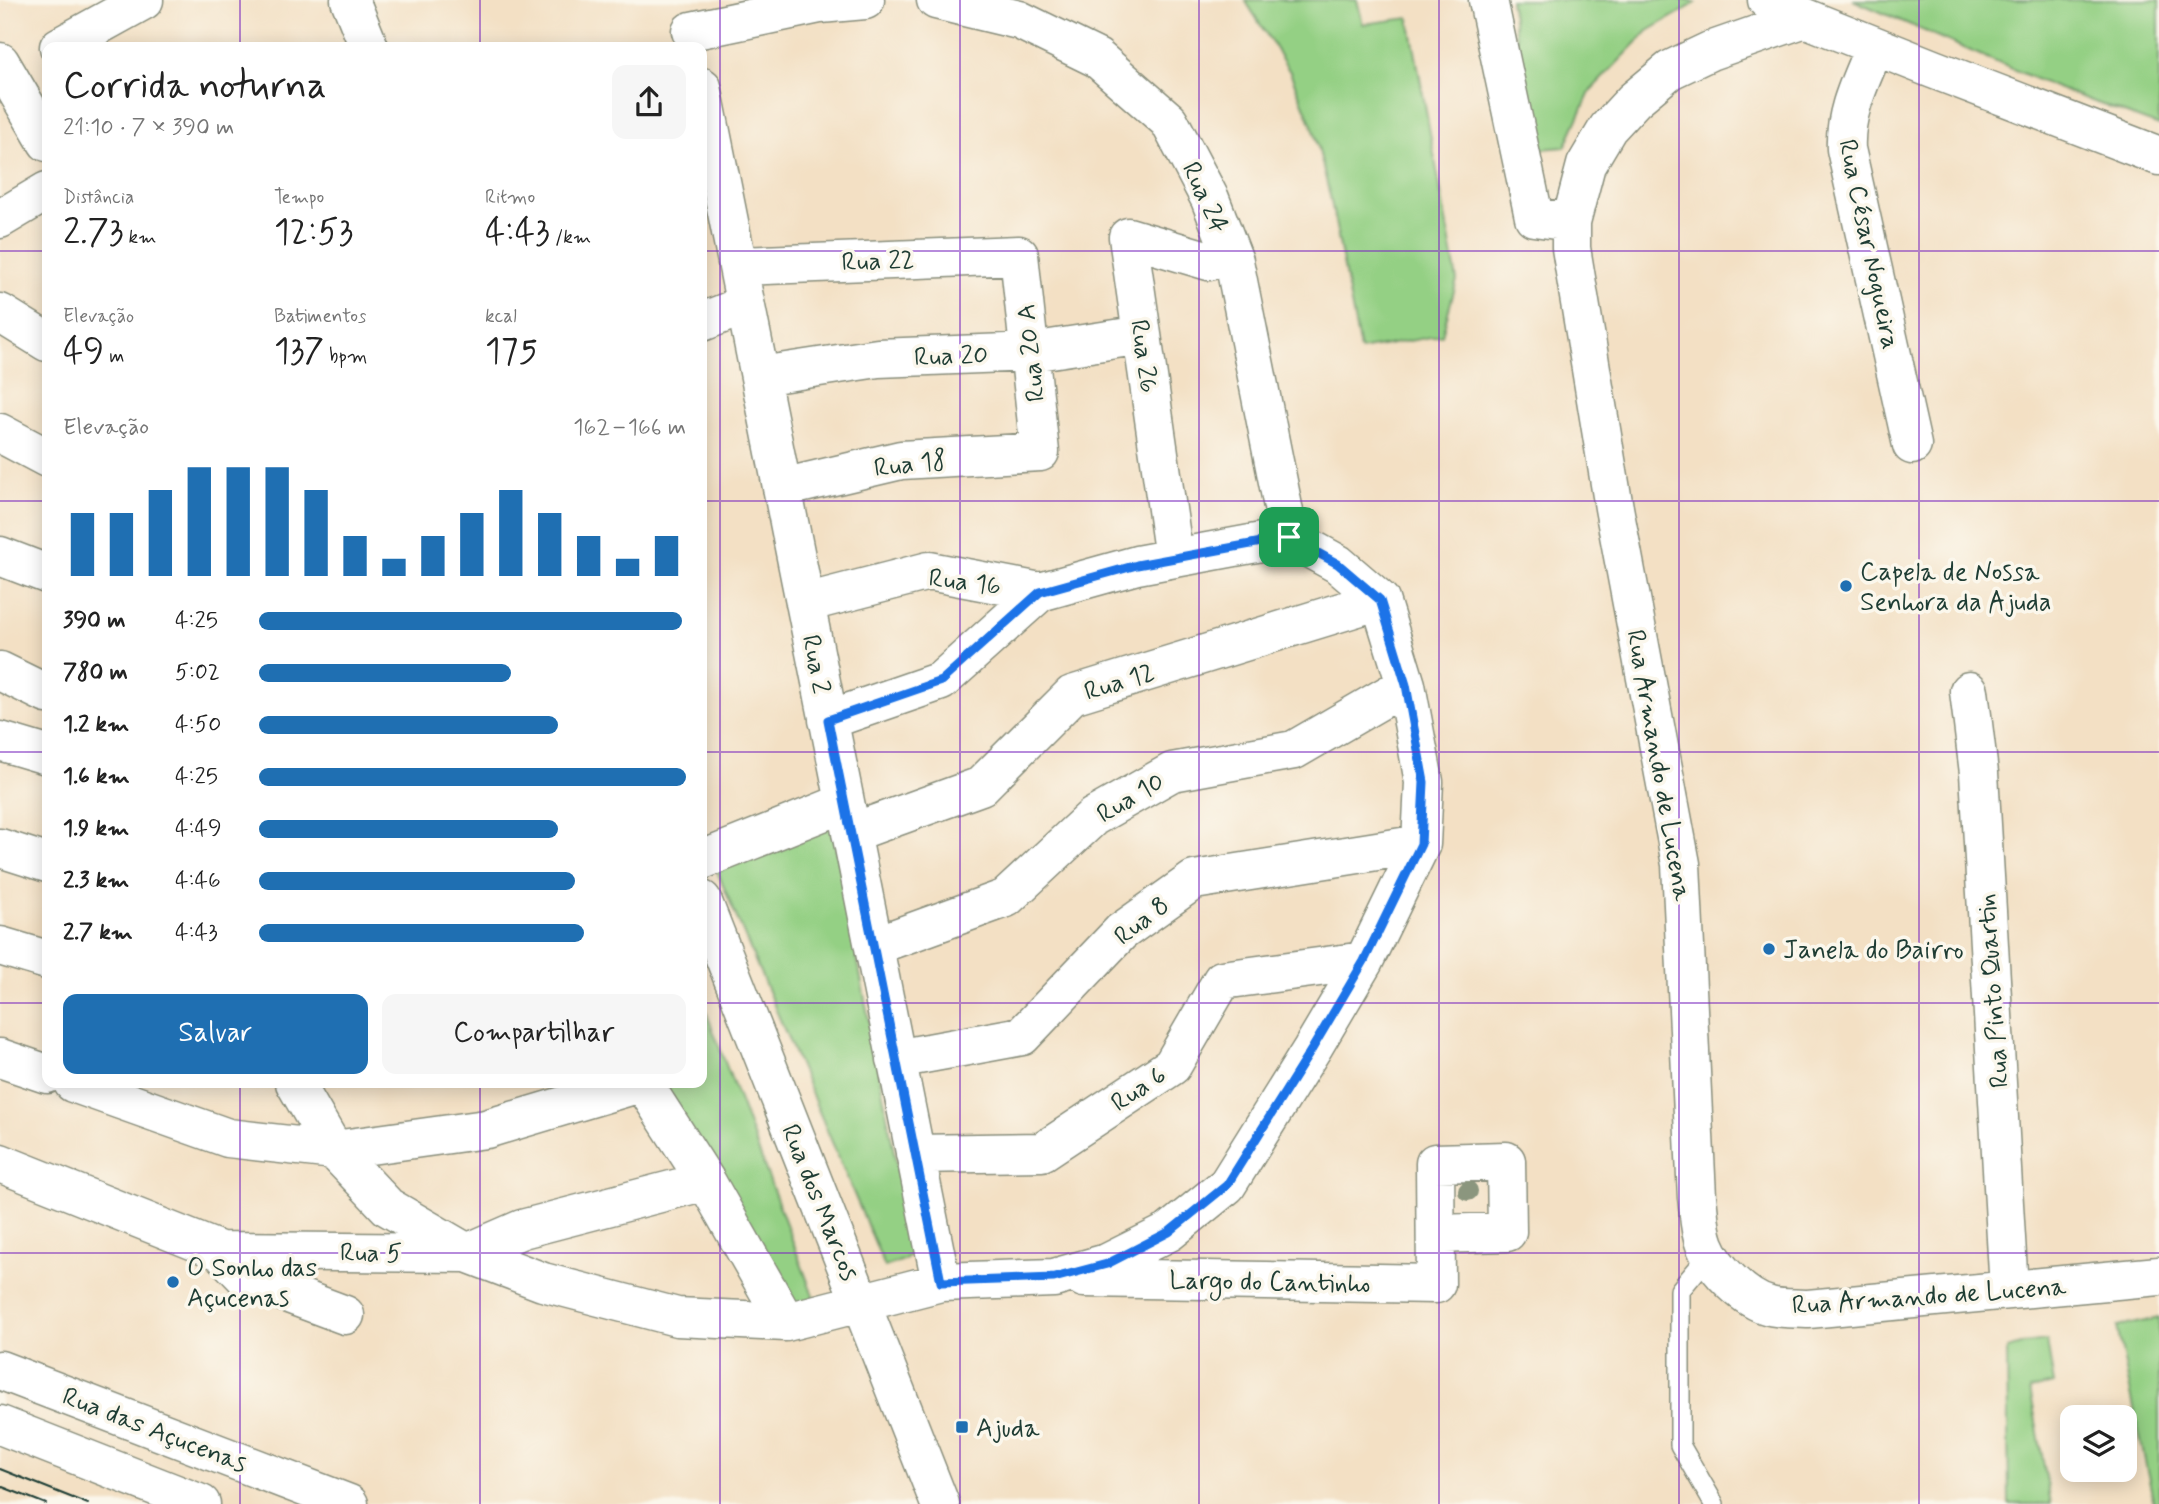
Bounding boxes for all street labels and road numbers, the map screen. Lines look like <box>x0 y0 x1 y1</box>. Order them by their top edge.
street label: Rua César Nogueira <box>1829 136 1907 352</box>
street label: Rua 24 <box>1173 157 1235 239</box>
street label: Rua 22 <box>841 244 915 280</box>
street label: Rua 20 A <box>1010 302 1054 403</box>
street label: Rua 26 <box>1121 317 1165 395</box>
street label: Rua 20 <box>913 339 989 375</box>
street label: Rua 18 <box>872 444 948 486</box>
street label: Rua 16 <box>927 562 1003 604</box>
street label: Rua Armando de Lucena <box>1617 627 1699 904</box>
street label: Rua 2 <box>793 632 837 697</box>
street label: Rua 12 <box>1080 656 1159 710</box>
street label: Rua 10 <box>1091 765 1171 832</box>
street label: Rua 8 <box>1108 889 1177 954</box>
street label: Rua Pinto Quartin <box>1970 892 2018 1089</box>
street label: Rua 6 <box>1105 1059 1173 1121</box>
street label: Rua dos Marcos <box>772 1120 866 1286</box>
street label: Rua 5 <box>340 1236 402 1272</box>
street label: Largo do Cantinho <box>1169 1264 1371 1304</box>
street label: Rua Armando de Lucena <box>1791 1270 2068 1324</box>
street label: Rua das Açucenas <box>57 1380 251 1482</box>

